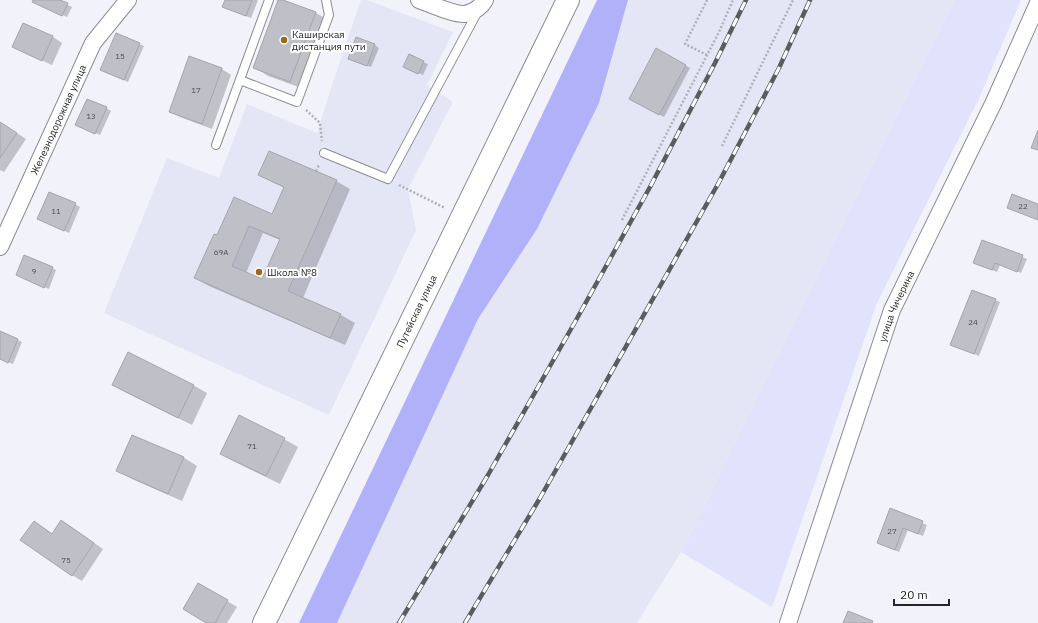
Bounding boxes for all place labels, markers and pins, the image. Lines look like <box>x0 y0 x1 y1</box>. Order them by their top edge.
place label: Каширская дистанция пути <box>292 28 366 53</box>
marker: Каширская дистанция пути <box>279 35 289 45</box>
place label: Школа №8 <box>267 266 317 279</box>
marker: Школа №8 <box>254 267 264 277</box>

